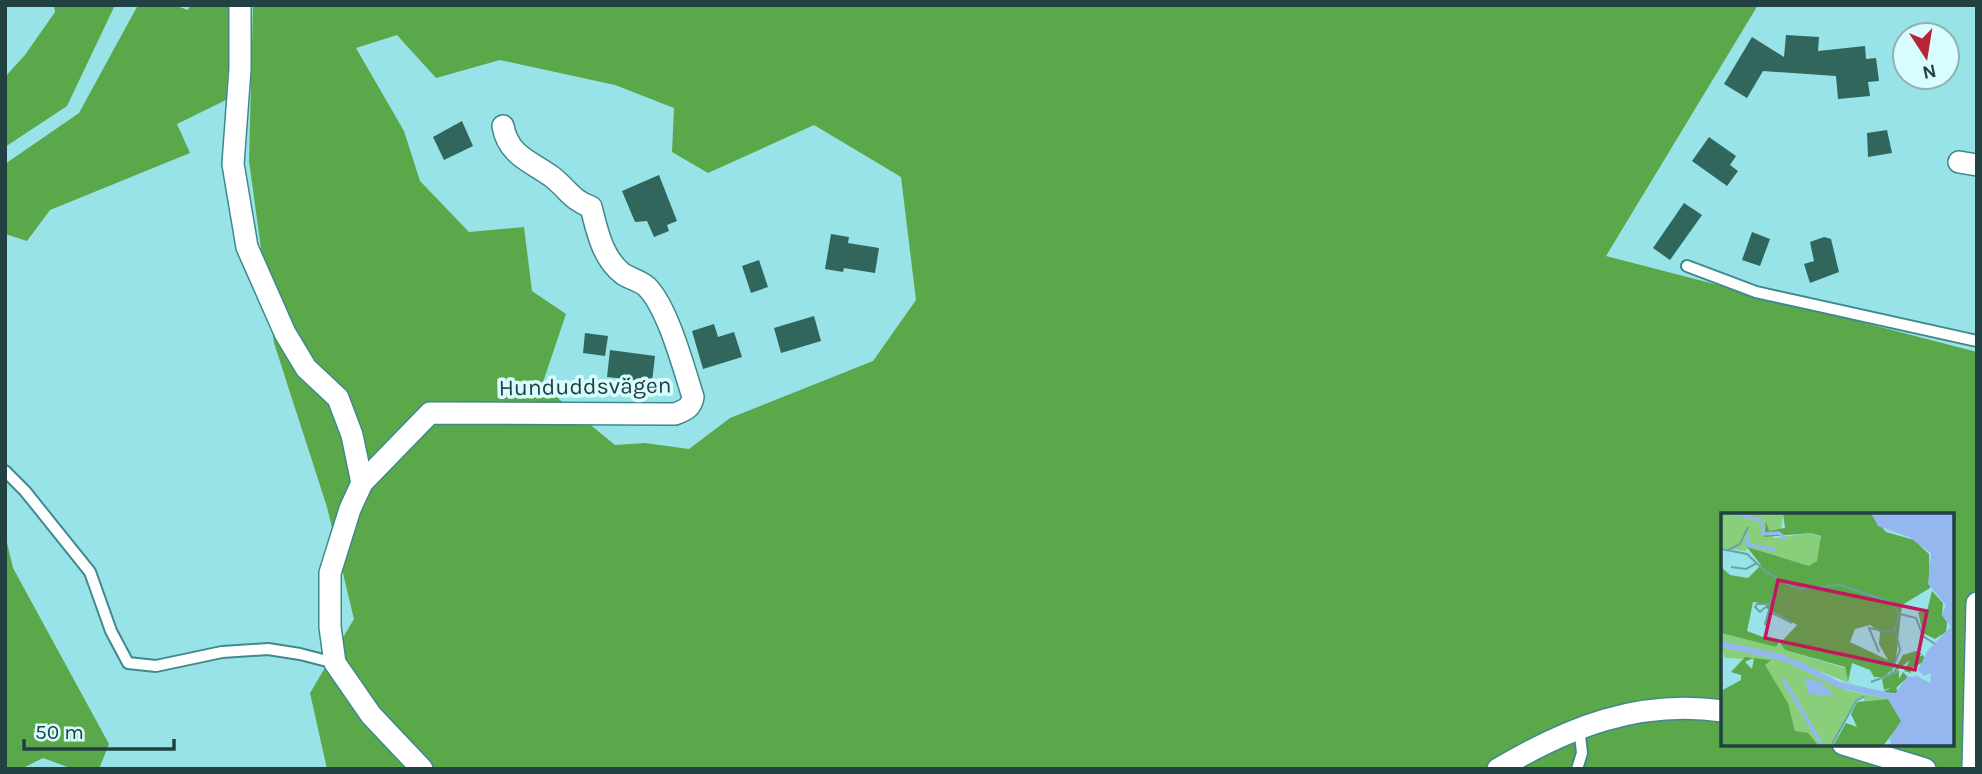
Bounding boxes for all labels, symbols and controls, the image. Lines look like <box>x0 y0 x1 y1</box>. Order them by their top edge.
north arrow <box>1891 21 1961 91</box>
text: N <box>1920 59 1938 84</box>
street label: Hunduddsvägen <box>498 371 672 402</box>
inset map <box>1721 513 1954 746</box>
scale bar <box>24 708 175 752</box>
text: 50 m <box>35 720 84 744</box>

